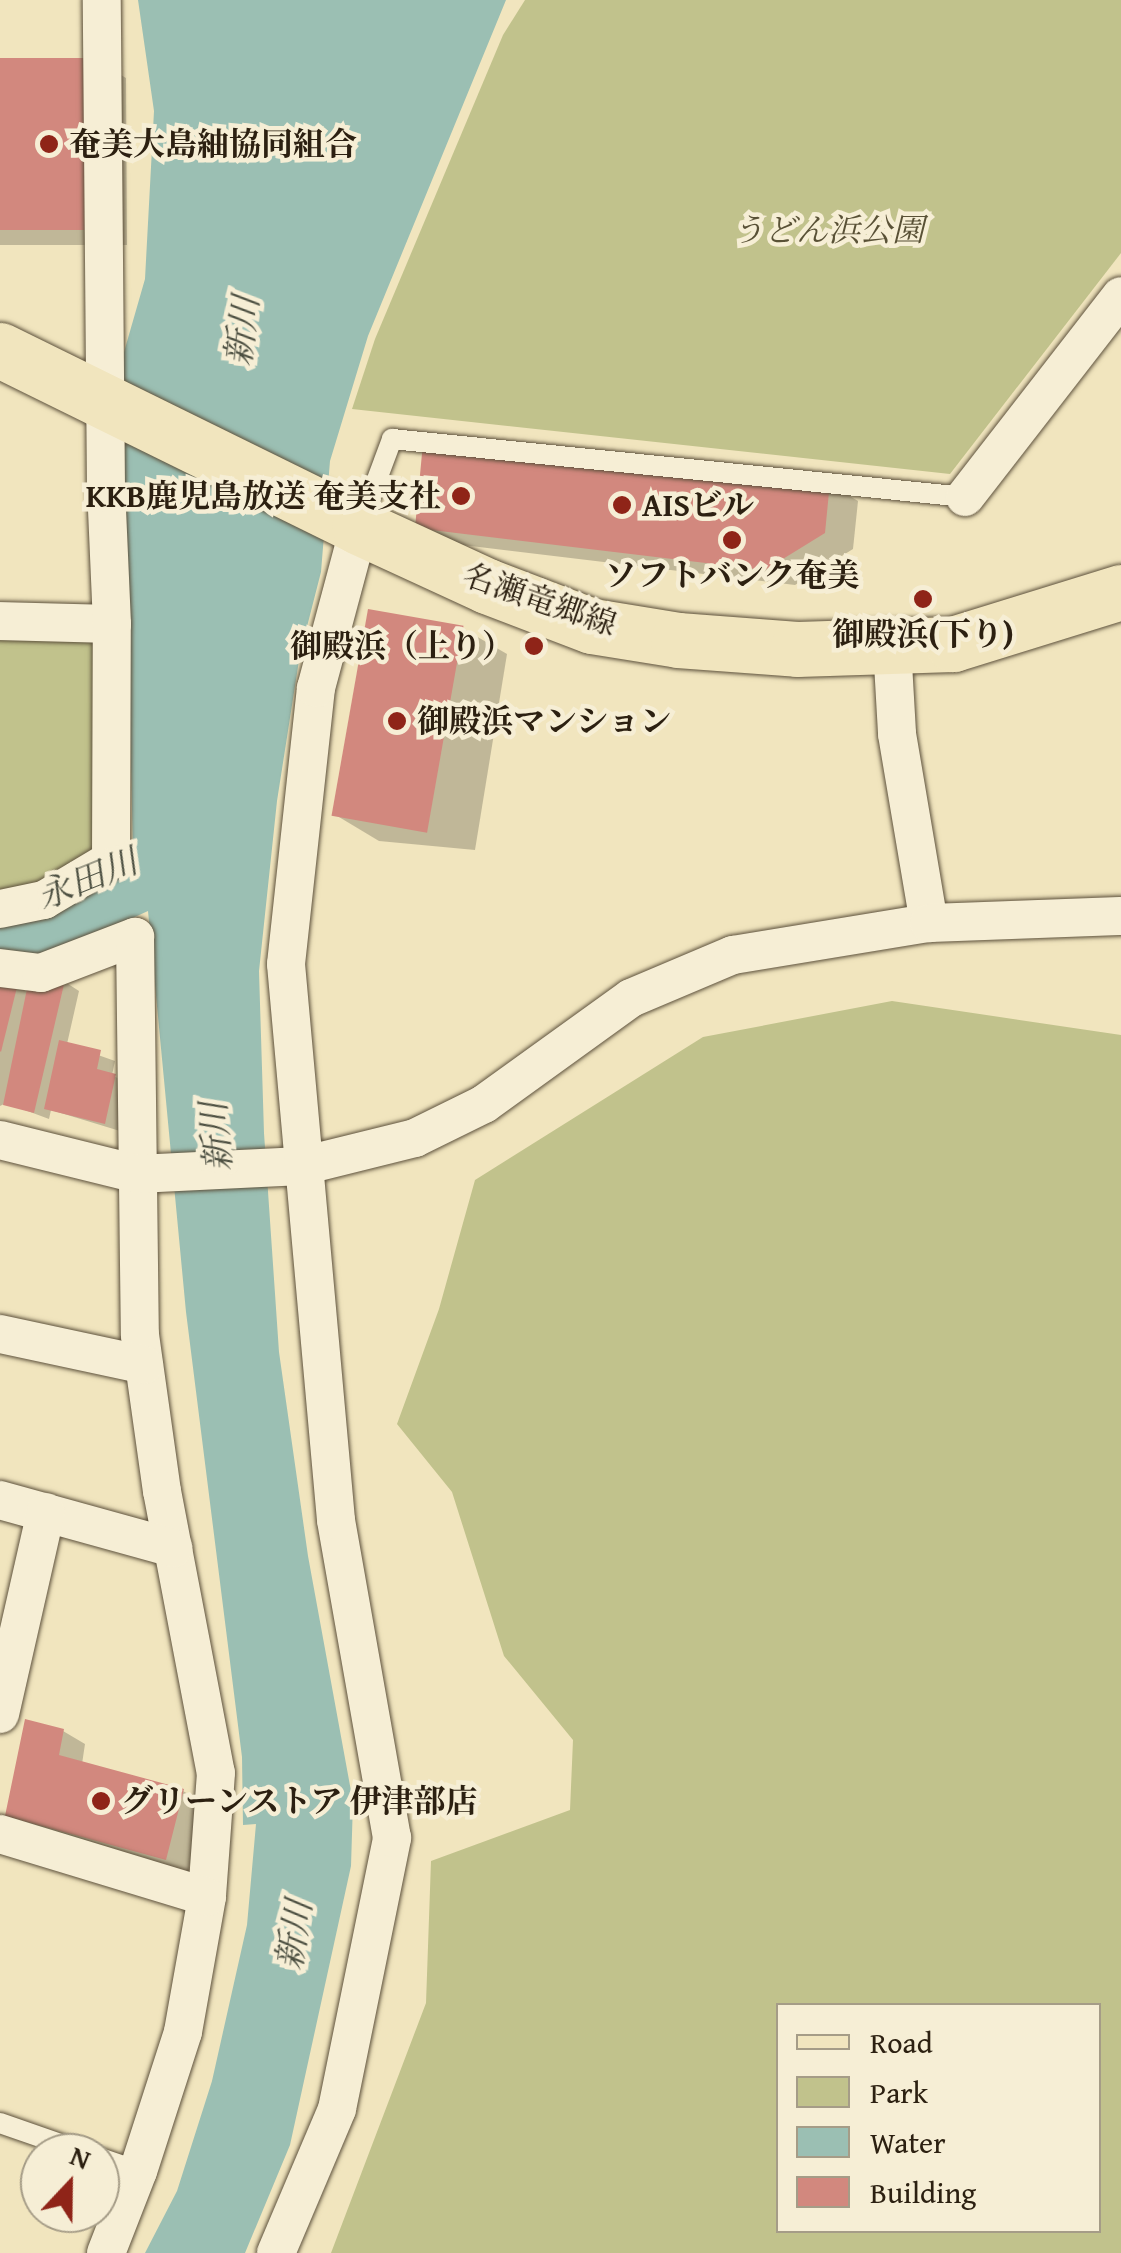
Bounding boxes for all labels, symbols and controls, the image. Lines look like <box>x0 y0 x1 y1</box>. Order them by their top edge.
place label: 奄美大島紬協同組合 <box>69 125 357 163</box>
marker: 奄美大島紬協同組合 <box>38 133 60 155</box>
park label: うどん浜公園 <box>732 211 924 249</box>
water label: 新川 <box>217 294 267 368</box>
place label: KKB鹿児島放送 奄美支社 <box>86 477 441 515</box>
marker: KKB鹿児島放送 奄美支社 <box>450 485 472 507</box>
place label: AISビル <box>642 486 754 524</box>
marker: AISビル <box>611 494 633 516</box>
marker: ソフトバンク奄美 <box>721 529 743 551</box>
street label: 名瀬竜郷線 <box>458 556 622 644</box>
place label: ソフトバンク奄美 <box>604 556 860 594</box>
marker: 御殿浜(下り) <box>912 588 934 610</box>
place label: 御殿浜(下り) <box>832 615 1014 653</box>
place label: 御殿浜（上り） <box>290 627 514 665</box>
marker: 御殿浜（上り） <box>523 635 545 657</box>
place label: 御殿浜マンション <box>417 702 673 740</box>
marker: 御殿浜マンション <box>386 710 408 732</box>
water label: 永田川 <box>30 840 144 918</box>
water label: 新川 <box>192 1100 240 1174</box>
place label: グリーンストア 伊津部店 <box>121 1782 480 1820</box>
marker: グリーンストア 伊津部店 <box>90 1790 112 1812</box>
water label: 新川 <box>268 1897 320 1973</box>
legend <box>776 2003 1101 2233</box>
text: Road <box>870 2020 933 2064</box>
text: Park <box>870 2070 928 2114</box>
text: Water <box>870 2120 946 2164</box>
north arrow <box>20 2133 120 2233</box>
text: N <box>64 2134 97 2179</box>
text: Building <box>870 2170 976 2214</box>

